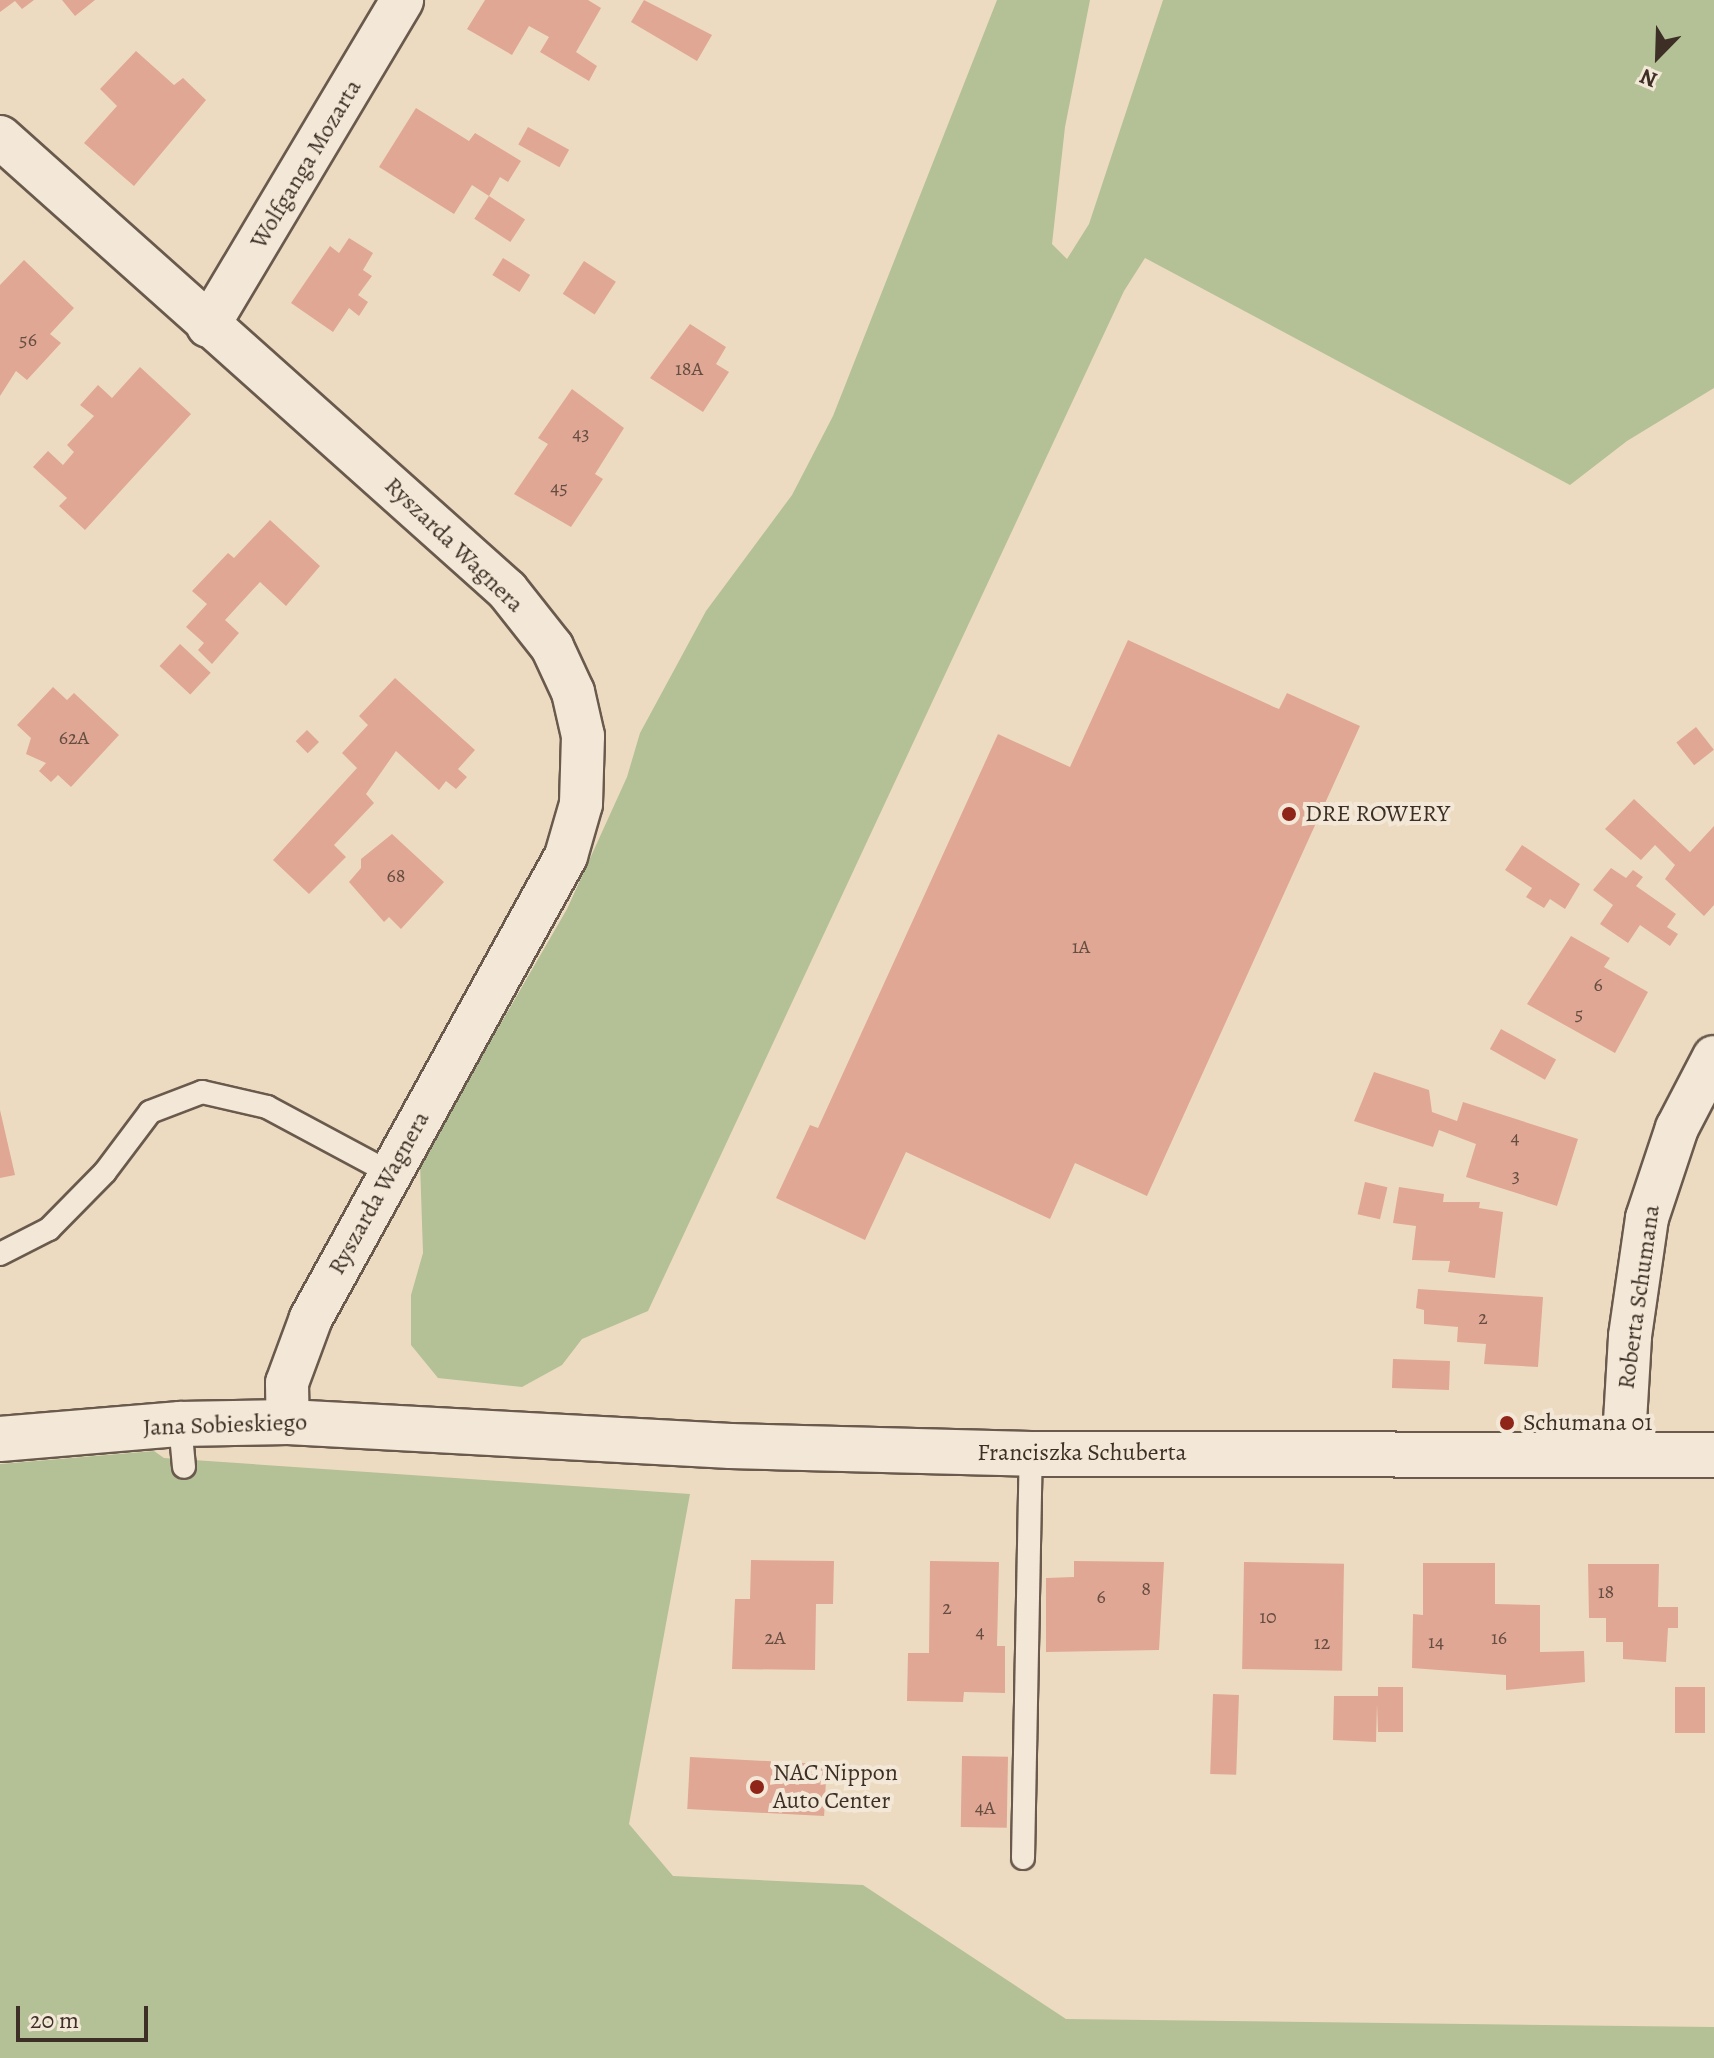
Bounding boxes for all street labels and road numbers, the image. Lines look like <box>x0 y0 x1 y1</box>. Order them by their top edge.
street label: Wolfganga Mozarta <box>244 74 368 254</box>
street label: Ryszarda Wagnera <box>378 471 530 619</box>
street label: Ryszarda Wagnera <box>322 1106 436 1280</box>
street label: Roberta Schumana <box>1612 1203 1666 1391</box>
street label: Jana Sobieskiego <box>142 1408 308 1442</box>
street label: Franciszka Schuberta <box>977 1439 1187 1467</box>

